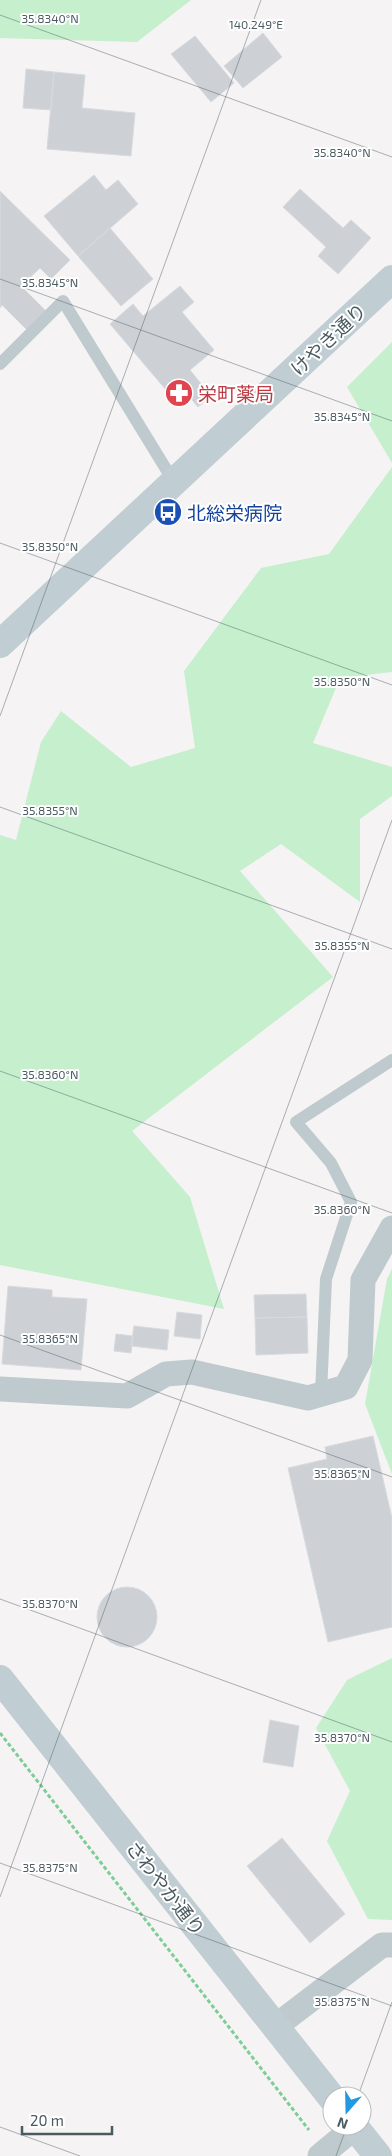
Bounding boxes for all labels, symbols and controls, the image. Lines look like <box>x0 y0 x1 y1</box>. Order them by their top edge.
text: 35.8340°N <box>21 11 79 25</box>
text: 140.249°E <box>229 17 283 31</box>
text: 35.8340°N <box>313 145 371 159</box>
text: 35.8345°N <box>22 275 78 289</box>
street label: けやき通り <box>285 298 371 380</box>
pharmacy icon: 栄町薬局 <box>164 378 194 408</box>
place label: 栄町薬局 <box>198 382 274 405</box>
text: 35.8345°N <box>314 409 370 423</box>
bus stop icon: 北総栄病院 <box>153 497 183 527</box>
place label: 北総栄病院 <box>187 501 282 524</box>
text: 35.8350°N <box>22 539 78 553</box>
text: 35.8350°N <box>314 674 370 688</box>
text: 35.8355°N <box>22 803 78 817</box>
text: 35.8355°N <box>314 938 370 952</box>
text: 35.8360°N <box>22 1067 78 1081</box>
text: 35.8360°N <box>314 1202 370 1216</box>
text: 35.8365°N <box>22 1331 78 1345</box>
text: 35.8365°N <box>314 1466 370 1480</box>
text: 35.8370°N <box>22 1596 78 1610</box>
text: 35.8370°N <box>314 1730 370 1744</box>
street label: さわやか通り <box>122 1836 210 1940</box>
text: 35.8375°N <box>22 1860 78 1874</box>
text: 35.8375°N <box>314 1994 370 2008</box>
north arrow <box>322 2086 372 2136</box>
scale bar <box>22 2104 112 2136</box>
text: 20 m <box>30 2111 64 2129</box>
text: N <box>335 2114 350 2133</box>

